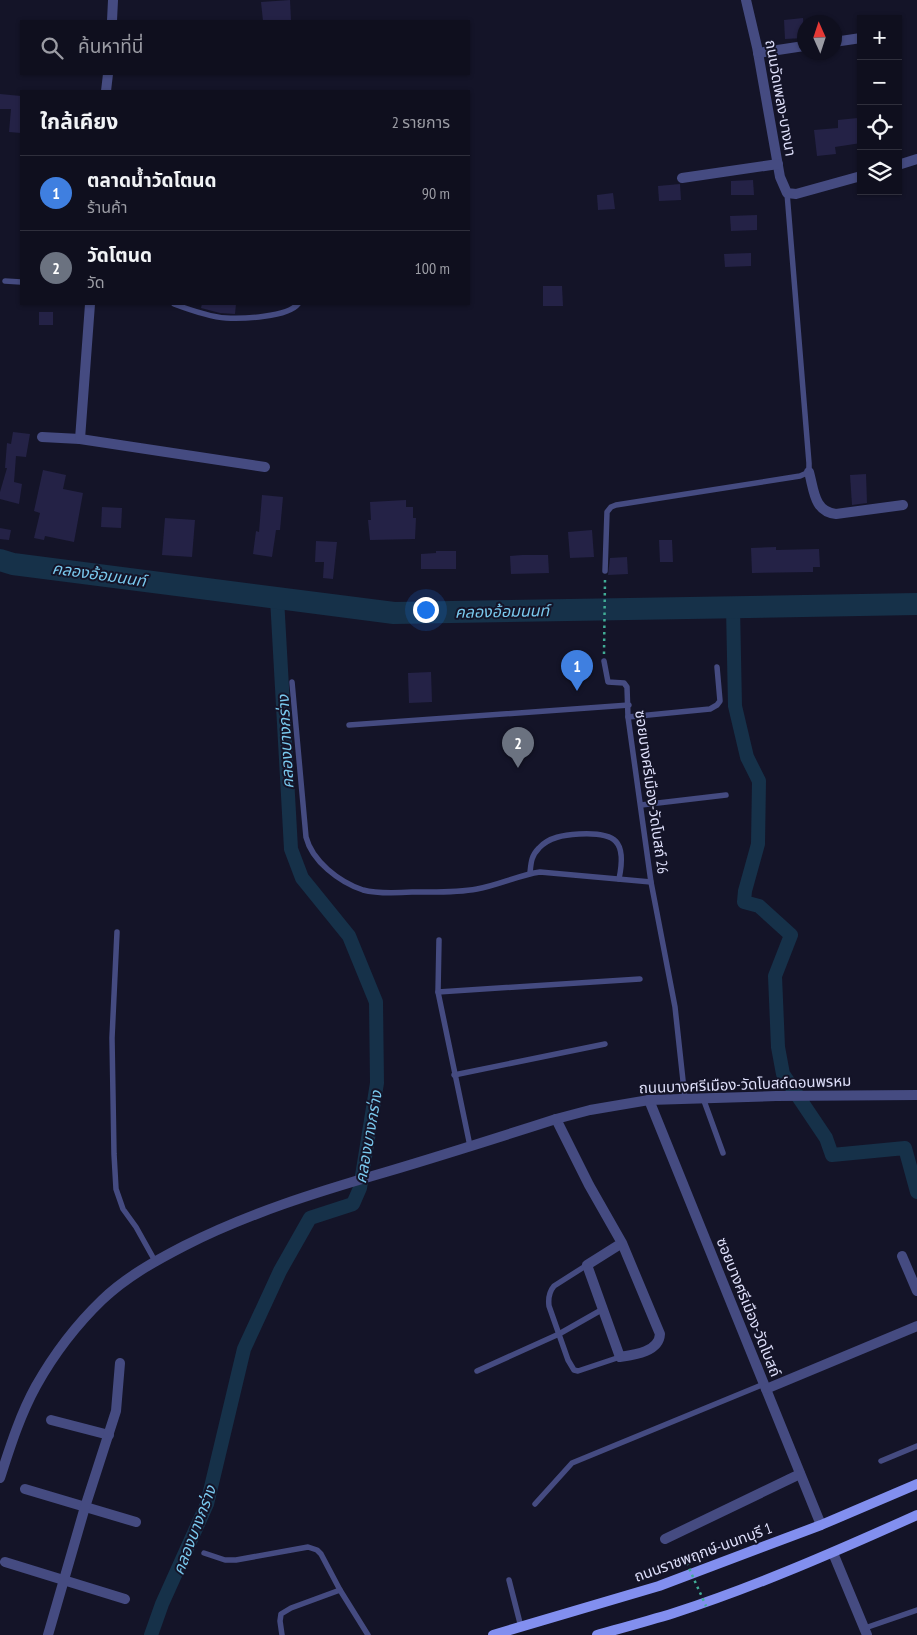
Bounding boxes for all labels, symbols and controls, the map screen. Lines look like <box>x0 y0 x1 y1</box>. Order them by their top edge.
north arrow <box>797 15 842 60</box>
map controls <box>857 15 902 195</box>
button: + <box>857 15 902 60</box>
search box <box>20 20 470 75</box>
icon: search <box>38 34 66 62</box>
text: ค้นหาที่นี่ <box>78 34 143 58</box>
street label: ถนนวัดเพลง-บางนา <box>761 38 801 158</box>
button: − <box>857 60 902 105</box>
button: locate <box>857 105 902 150</box>
text: ใกล้เคียง <box>40 108 118 135</box>
text: 2 รายการ <box>392 112 450 132</box>
button: layers <box>857 150 902 195</box>
text: ตลาดน้ำวัดโตนด <box>87 168 217 192</box>
text: 1 <box>52 183 60 203</box>
text: 90 m <box>422 183 450 203</box>
text: ร้านค้า <box>87 197 127 217</box>
text: วัดโตนด <box>87 243 152 267</box>
text: 2 <box>52 258 60 278</box>
text: 100 m <box>415 258 450 278</box>
text: วัด <box>87 272 105 292</box>
water label: คลองอ้อมนนท์ <box>51 558 150 591</box>
your location <box>413 597 439 623</box>
water label: คลองอ้อมนนท์ <box>455 600 552 622</box>
pin: 1 <box>561 650 593 691</box>
water label: คลองบางกร่าง <box>272 693 297 789</box>
street label: ซอยบางศรีเมือง-วัดโบสถ์ 26 <box>631 709 673 875</box>
pin: 2 <box>502 727 534 768</box>
street label: ถนนบางศรีเมือง-วัดโบสถ์ดอนพรหม <box>638 1071 852 1097</box>
water label: คลองบางกร่าง <box>350 1088 386 1185</box>
street label: ซอยบางศรีเมือง-วัดโบสถ์ <box>712 1235 786 1379</box>
water label: คลองบางกร่าง <box>168 1481 221 1577</box>
street label: ถนนราชพฤกษ์-นนทบุรี 1 <box>631 1518 775 1586</box>

